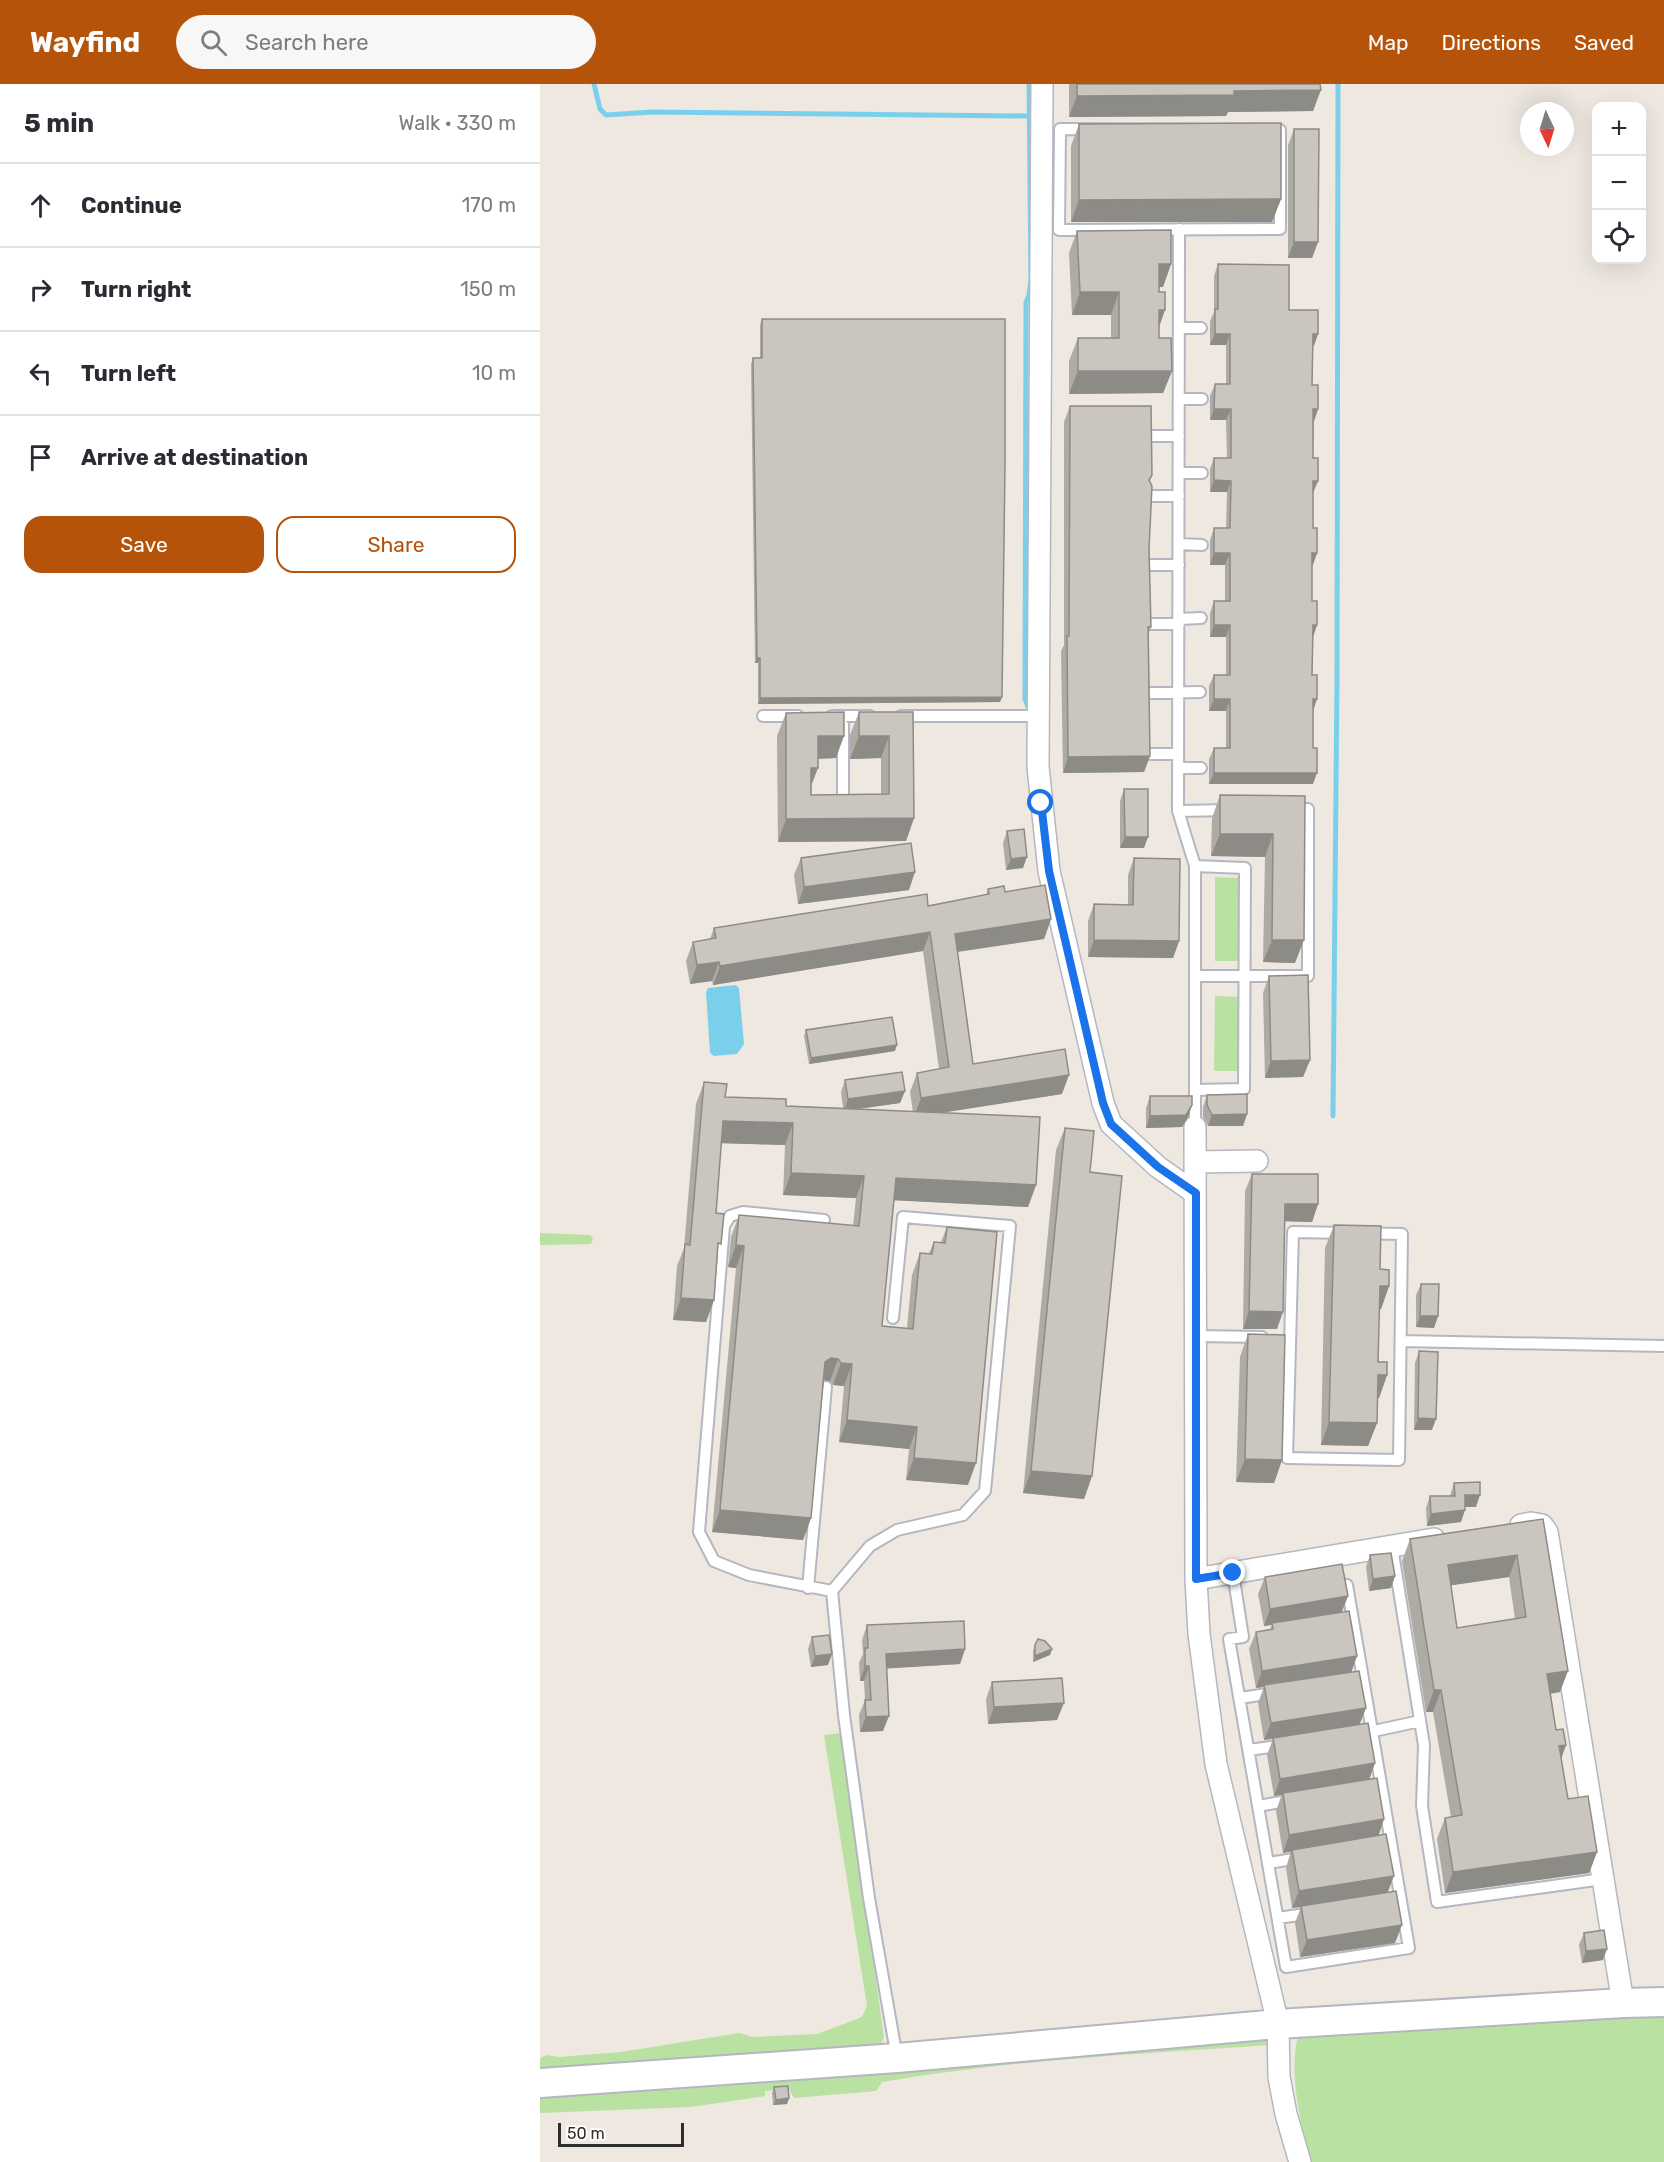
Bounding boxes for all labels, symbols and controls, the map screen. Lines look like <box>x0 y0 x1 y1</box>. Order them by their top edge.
search box <box>176 15 596 69</box>
text: Wayfind <box>30 26 140 59</box>
icon: search <box>197 26 230 59</box>
text: Search here <box>245 29 369 56</box>
text: Map <box>1368 30 1409 55</box>
text: Directions <box>1442 30 1541 55</box>
text: Saved <box>1574 30 1634 55</box>
north arrow <box>1520 102 1574 156</box>
map controls <box>1592 102 1646 264</box>
button: + <box>1592 102 1646 156</box>
text: 5 min <box>24 108 94 139</box>
text: Walk · 330 m <box>399 111 516 135</box>
button: − <box>1592 156 1646 210</box>
icon: ahead <box>24 189 57 222</box>
text: Continue <box>81 192 182 219</box>
text: 170 m <box>462 193 516 217</box>
button: locate <box>1592 210 1646 264</box>
icon: right <box>24 273 57 306</box>
text: Turn right <box>81 276 191 303</box>
text: 150 m <box>460 277 516 301</box>
icon: left <box>24 357 57 390</box>
text: Turn left <box>81 360 176 387</box>
text: 10 m <box>472 361 516 385</box>
icon: arrive <box>24 441 57 474</box>
text: Arrive at destination <box>81 444 308 471</box>
button: Save <box>24 516 264 573</box>
button: Share <box>276 516 516 573</box>
route start <box>1027 789 1053 815</box>
route end <box>1219 1559 1245 1585</box>
scale bar <box>558 2120 684 2148</box>
text: 50 m <box>567 2124 605 2143</box>

